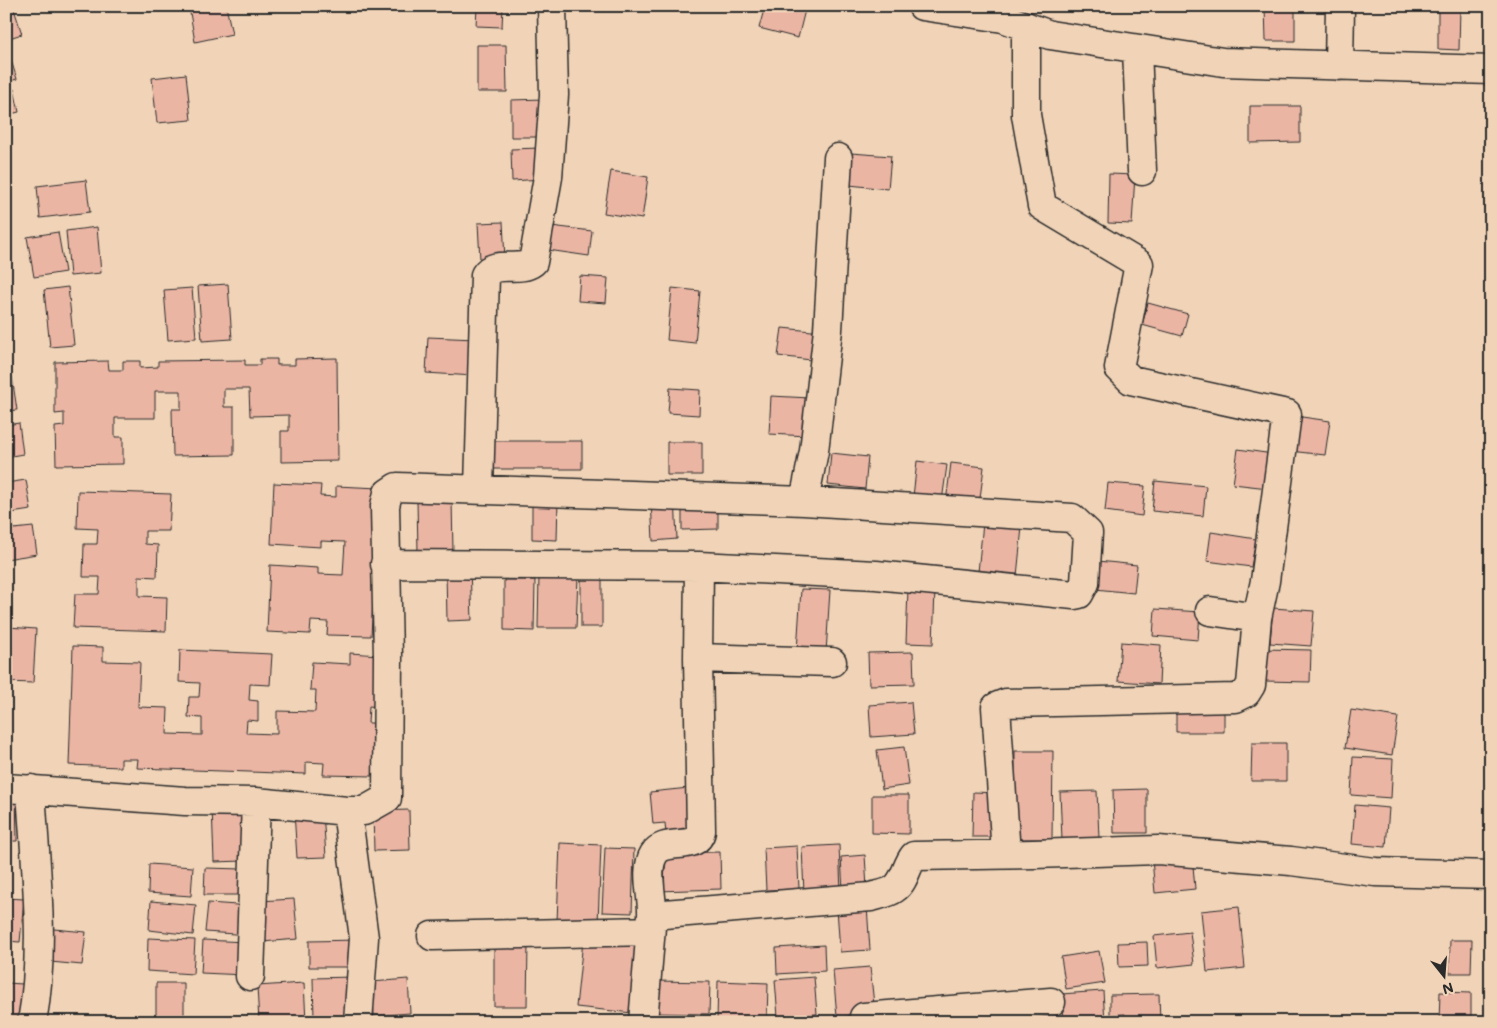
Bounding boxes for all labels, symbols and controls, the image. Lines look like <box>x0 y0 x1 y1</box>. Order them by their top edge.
north arrow <box>1420 950 1470 1000</box>
text: N <box>1440 978 1456 1000</box>

